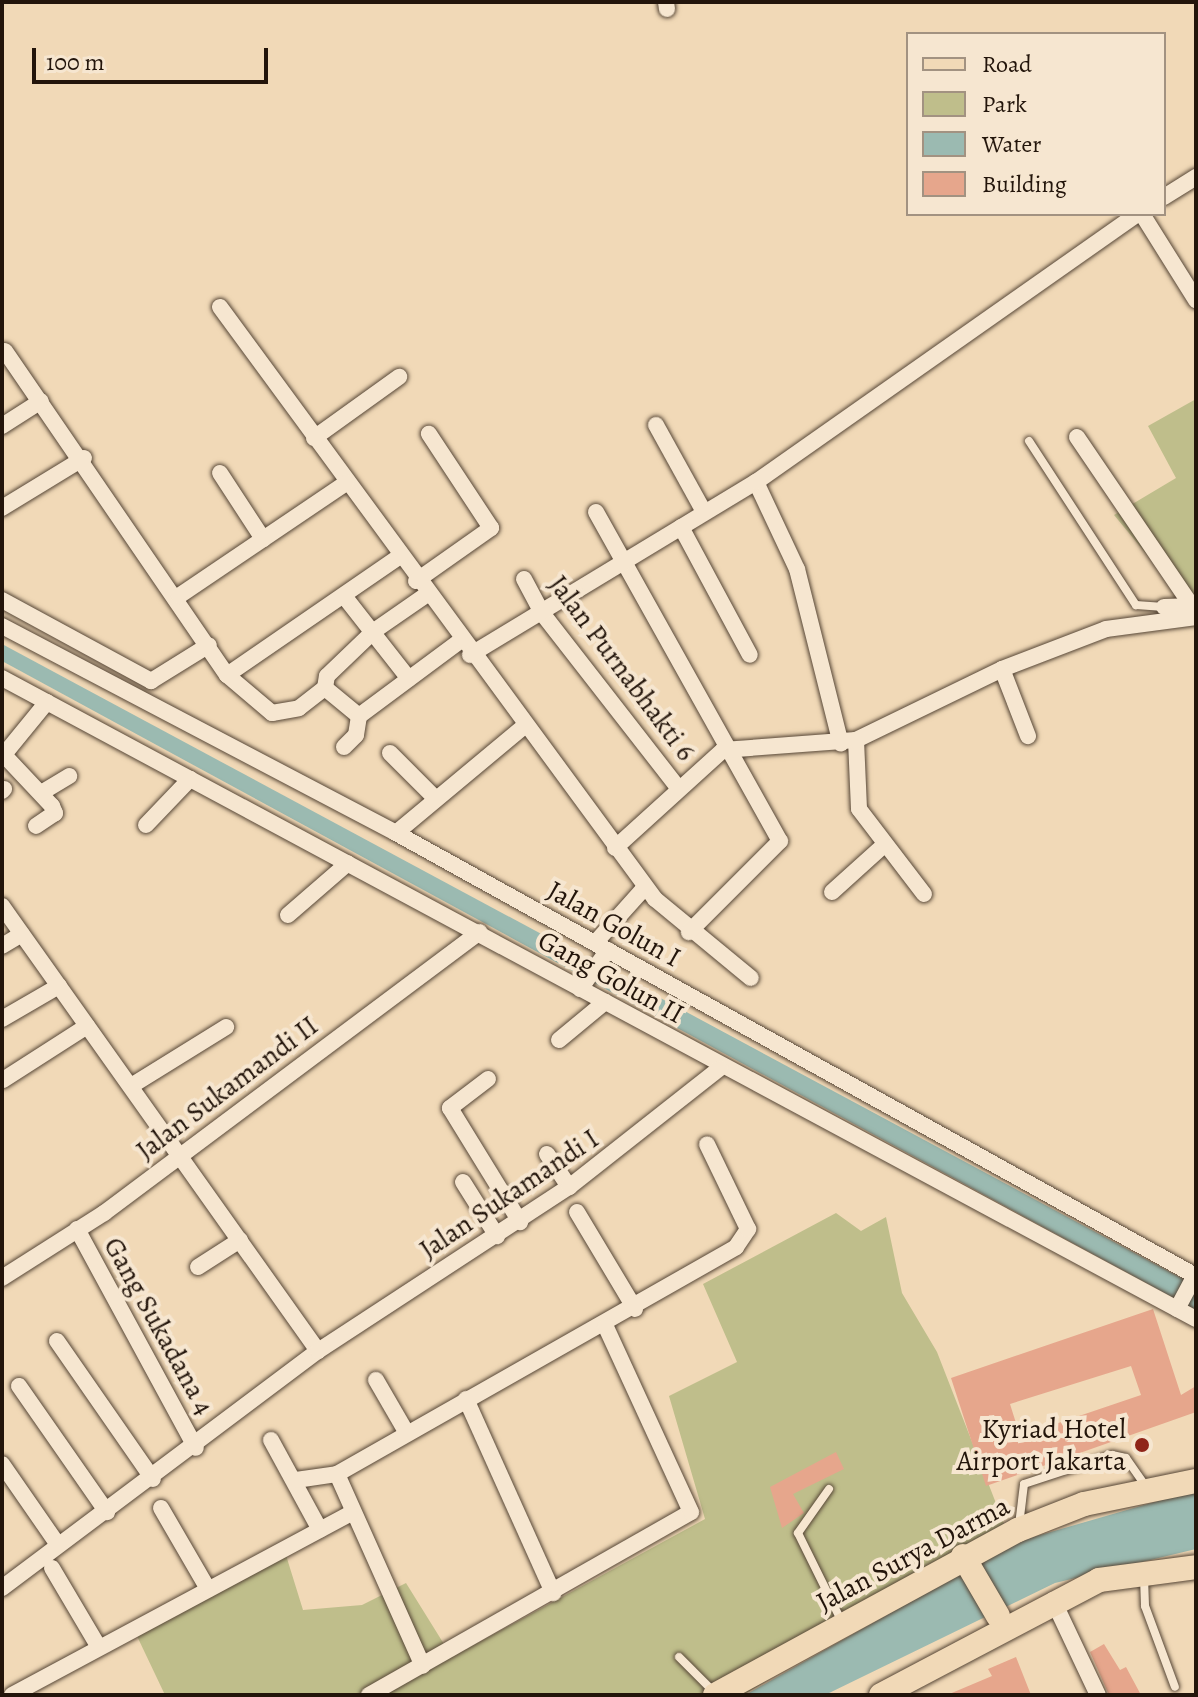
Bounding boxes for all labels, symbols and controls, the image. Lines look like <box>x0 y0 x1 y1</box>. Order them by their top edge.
scale bar <box>36 32 272 82</box>
legend <box>906 32 1166 216</box>
text: 100 m <box>46 46 105 78</box>
text: Road <box>982 48 1032 80</box>
text: Park <box>982 88 1027 120</box>
text: Water <box>982 128 1042 160</box>
text: Building <box>982 168 1067 200</box>
street label: Jalan Purnabhakti 6 <box>541 569 703 767</box>
street label: Jalan Golun I <box>541 874 687 974</box>
street label: Gang Golun II <box>532 923 690 1031</box>
street label: Jalan Sukamandi II <box>129 1009 325 1167</box>
street label: Jalan Sukamandi I <box>413 1122 605 1266</box>
street label: Gang Sukadana 4 <box>96 1232 222 1420</box>
place label: Kyriad Hotel Airport Jakarta <box>957 1412 1126 1478</box>
marker: Kyriad Hotel Airport Jakarta <box>1133 1436 1151 1454</box>
street label: Jalan Surya Darma <box>811 1489 1015 1619</box>

